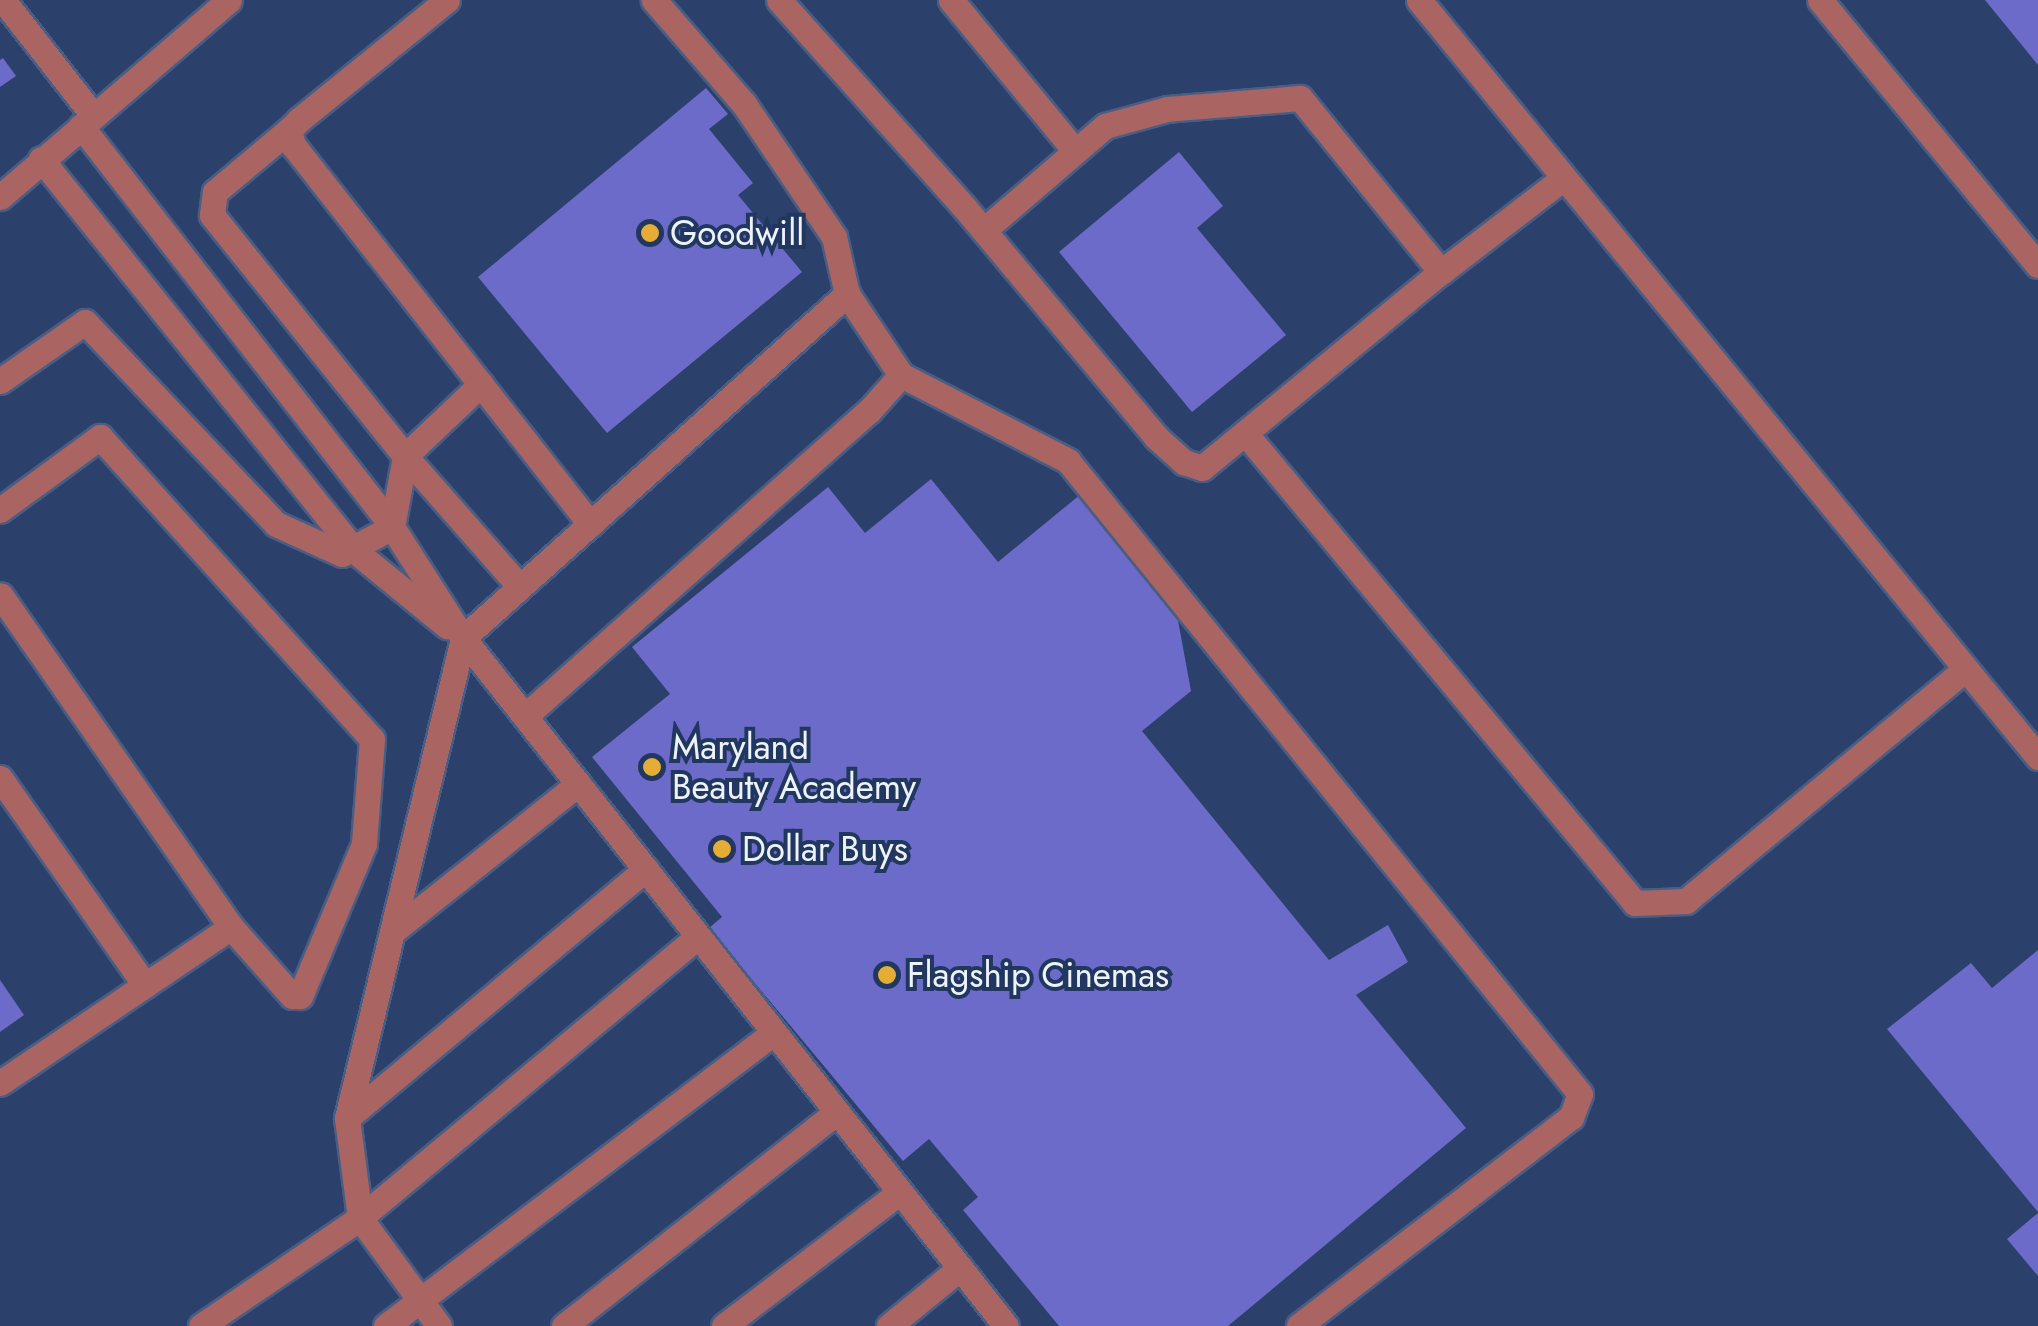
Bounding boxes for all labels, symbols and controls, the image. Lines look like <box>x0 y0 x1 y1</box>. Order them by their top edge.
place label: Goodwill <box>670 212 804 254</box>
marker: Goodwill <box>639 222 661 244</box>
place label: Maryland Beauty Academy <box>672 726 916 808</box>
marker: Maryland Beauty Academy <box>641 756 663 778</box>
place label: Dollar Buys <box>742 828 908 870</box>
marker: Dollar Buys <box>711 838 733 860</box>
place label: Flagship Cinemas <box>907 954 1169 996</box>
marker: Flagship Cinemas <box>876 964 898 986</box>

